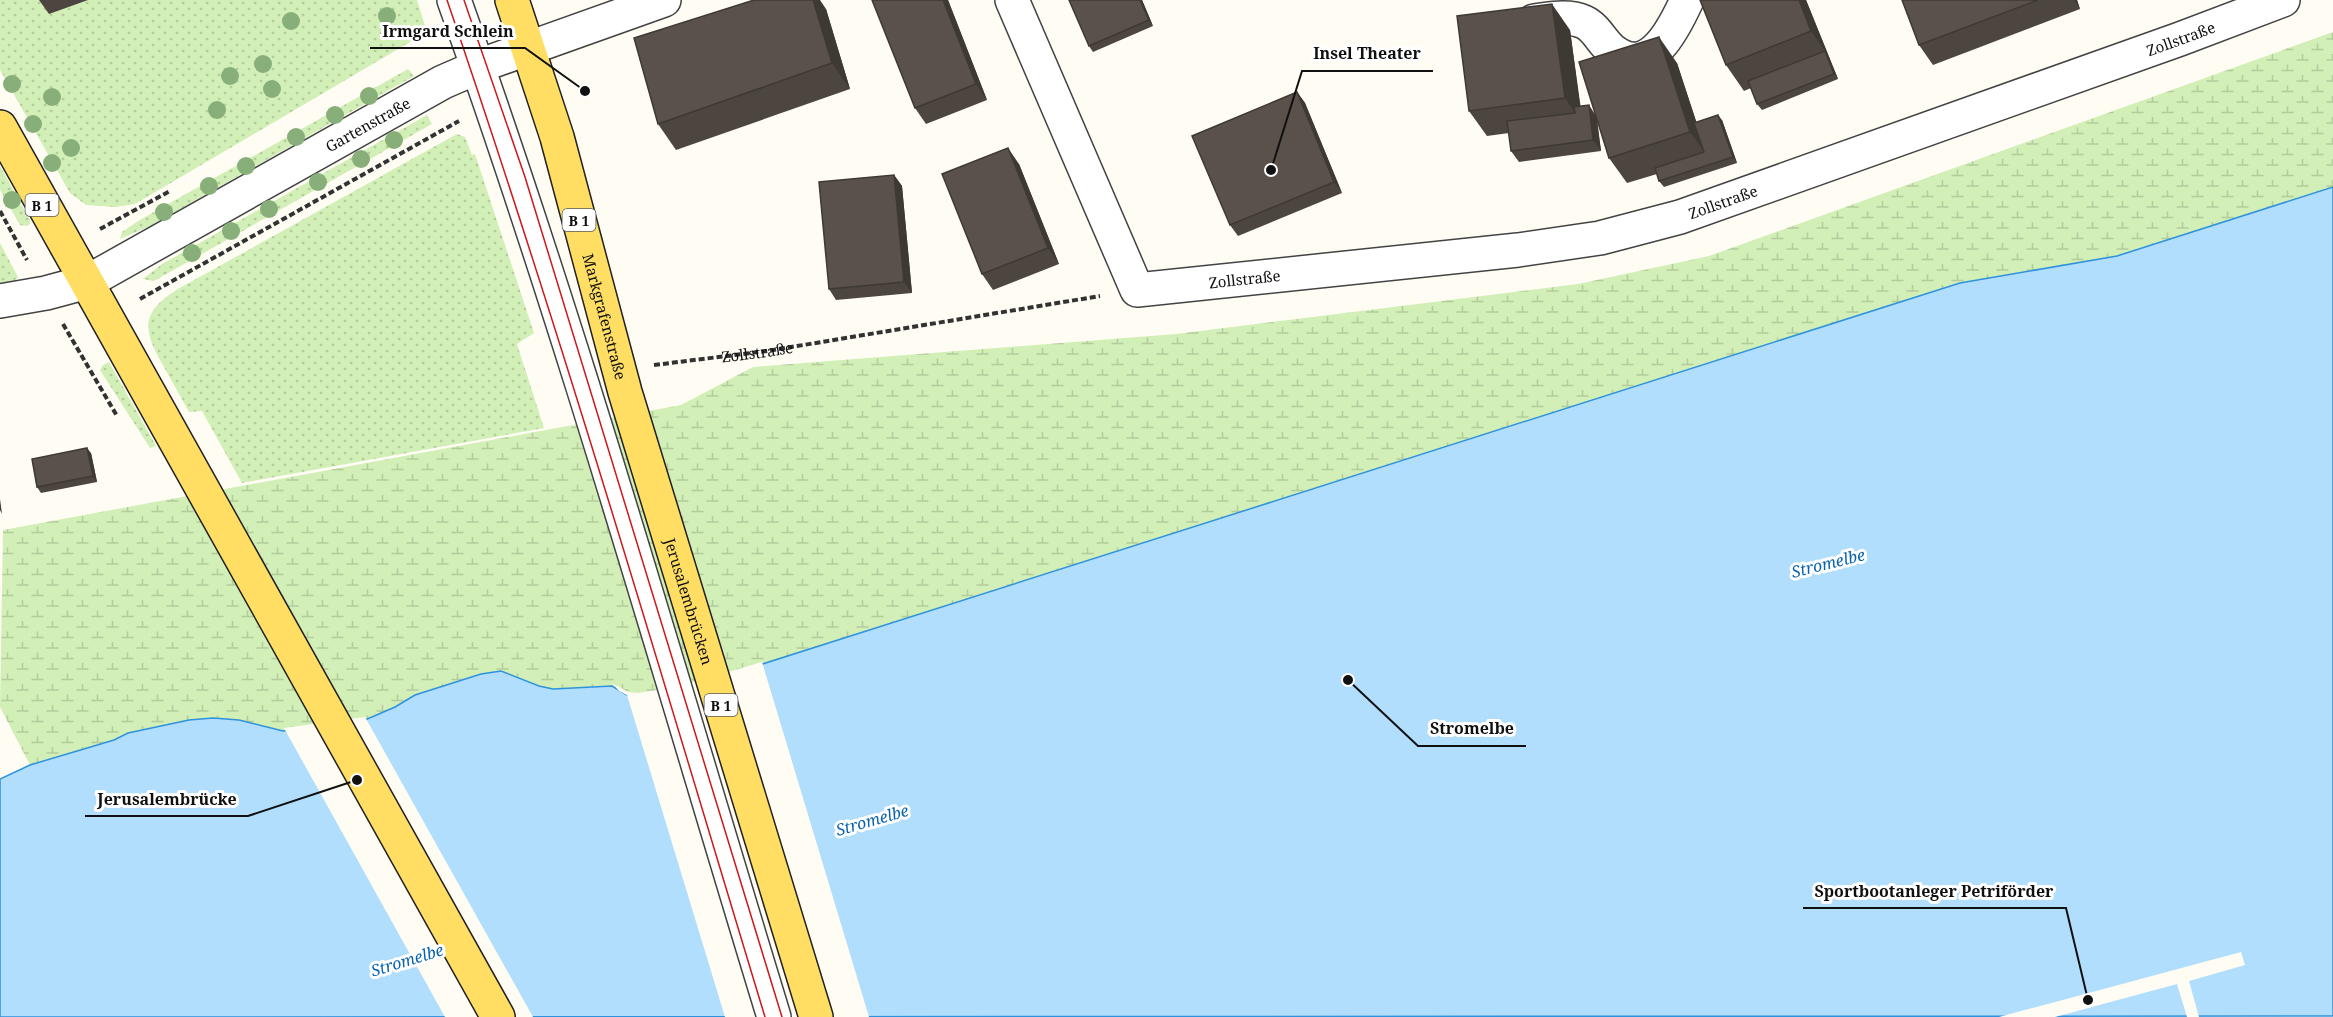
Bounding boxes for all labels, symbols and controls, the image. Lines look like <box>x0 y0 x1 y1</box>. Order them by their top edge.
callout: Irmgard Schlein <box>370 14 525 48</box>
street label: Zollstraße <box>2144 17 2218 60</box>
text: Irmgard Schlein <box>382 20 514 42</box>
callout: Insel Theater <box>1302 37 1433 71</box>
text: Insel Theater <box>1313 42 1421 64</box>
street label: Gartenstraße <box>322 93 414 156</box>
street label: Zollstraße <box>1686 180 1760 223</box>
road number: B 1 <box>26 194 58 216</box>
road number: B 1 <box>562 209 596 231</box>
street label: Markgrafenstraße <box>579 251 631 382</box>
street label: Zollstraße <box>1208 265 1281 292</box>
street label: Zollstraße <box>720 337 794 367</box>
street label: Jerusalembrücken <box>660 535 718 667</box>
water label: Stromelbe <box>1789 543 1867 583</box>
road number: B 1 <box>704 694 738 716</box>
callout: Stromelbe <box>1418 712 1526 746</box>
text: Stromelbe <box>1430 717 1514 739</box>
callout: Jerusalembrücke <box>85 782 248 816</box>
text: Jerusalembrücke <box>96 788 237 810</box>
water label: Stromelbe <box>833 799 911 841</box>
callout: Sportbootanleger Petriförder <box>1803 874 2066 908</box>
text: Sportbootanleger Petriförder <box>1815 880 2054 902</box>
water label: Stromelbe <box>368 938 446 981</box>

